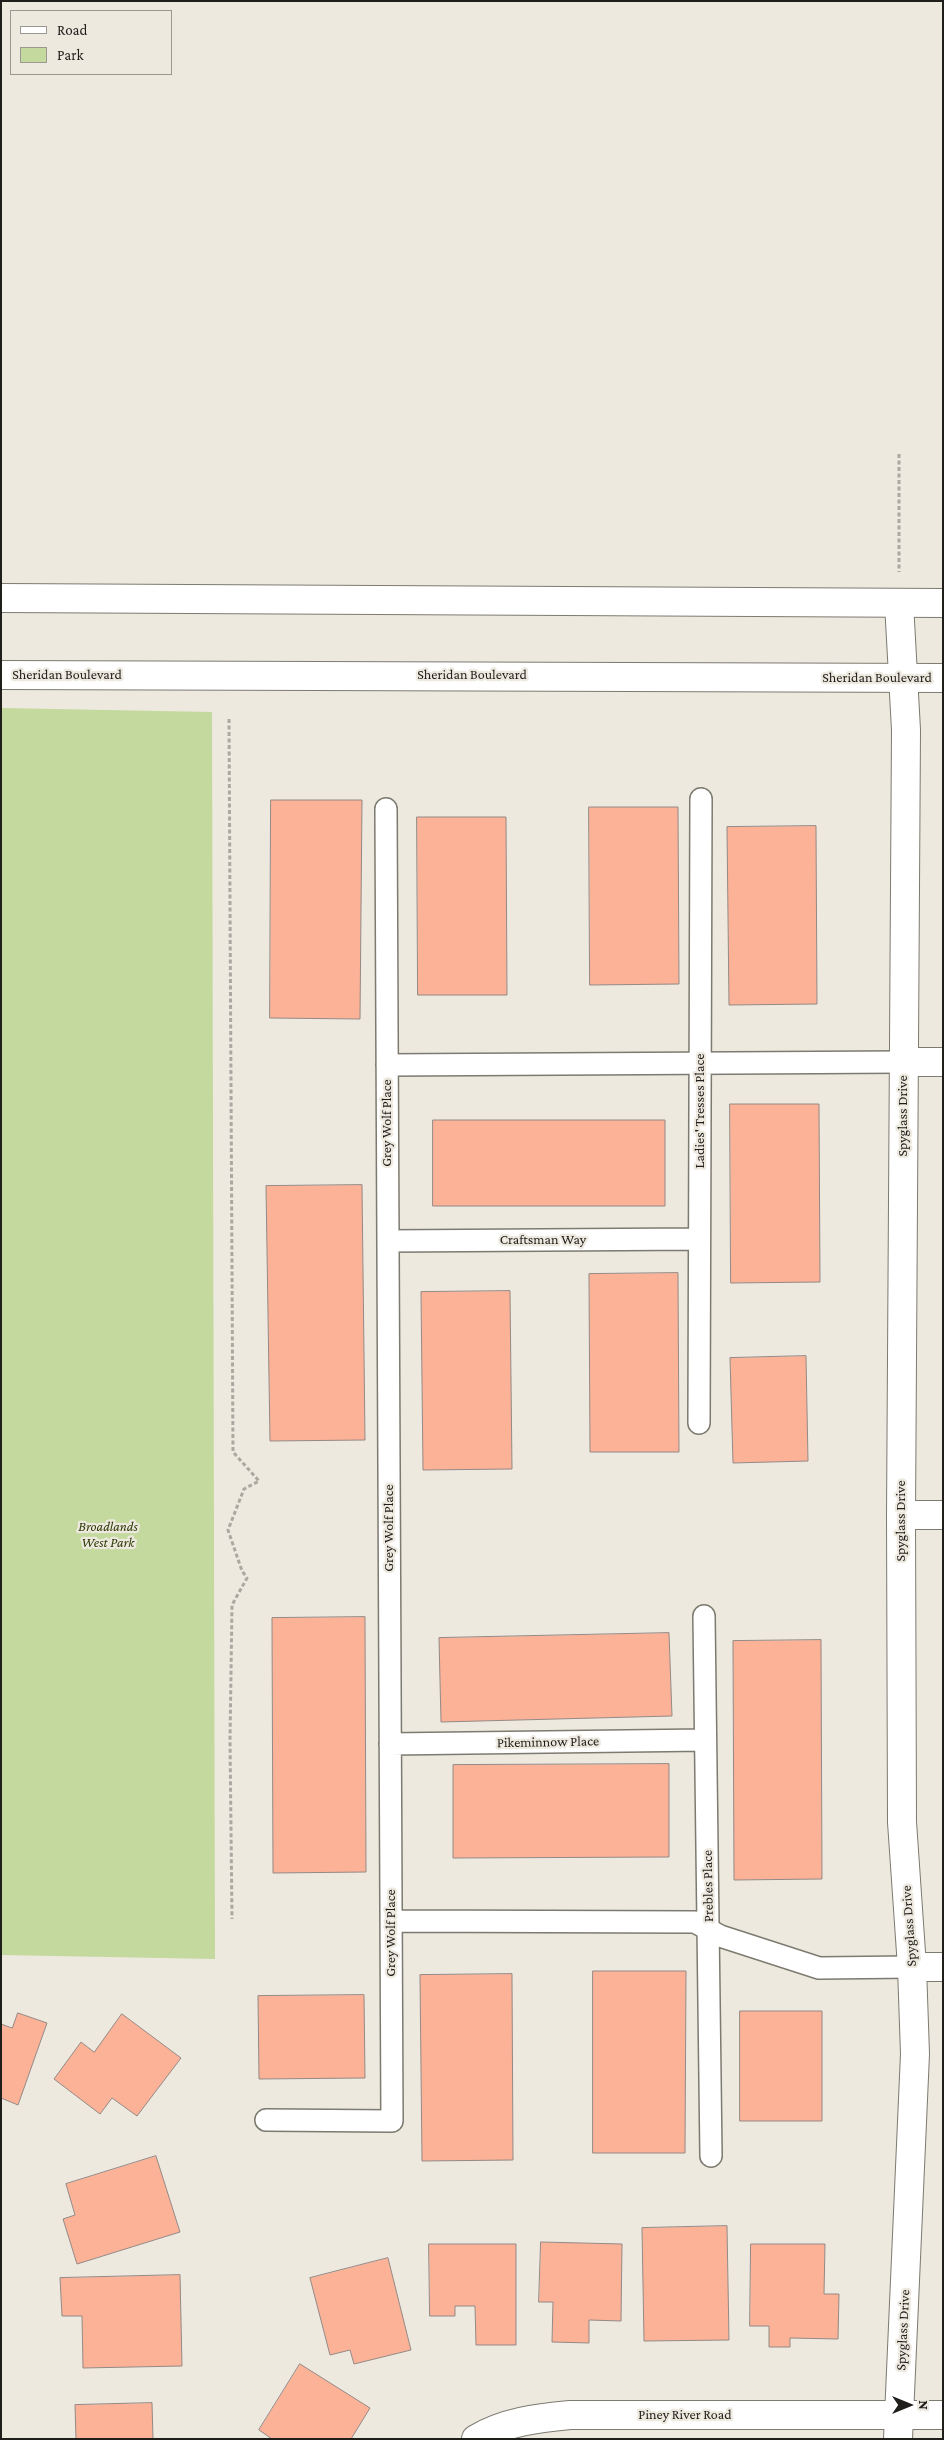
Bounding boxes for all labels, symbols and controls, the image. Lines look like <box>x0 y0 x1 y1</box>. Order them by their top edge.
legend <box>10 10 172 75</box>
text: Road <box>57 22 87 38</box>
text: Park <box>57 47 84 63</box>
street label: Sheridan Boulevard <box>12 667 122 683</box>
street label: Sheridan Boulevard <box>417 667 527 683</box>
street label: Sheridan Boulevard <box>822 670 932 686</box>
street label: Ladies' Tresses Place <box>692 1054 708 1168</box>
street label: Spyglass Drive <box>895 1075 911 1157</box>
street label: Grey Wolf Place <box>379 1079 395 1167</box>
street label: Craftsman Way <box>500 1232 586 1248</box>
street label: Spyglass Drive <box>893 1480 909 1562</box>
street label: Grey Wolf Place <box>381 1484 397 1572</box>
park label: Broadlands West Park <box>78 1519 138 1551</box>
street label: Pikeminnow Place <box>497 1733 599 1751</box>
street label: Prebles Place <box>699 1850 717 1922</box>
street label: Spyglass Drive <box>898 1885 920 1967</box>
street label: Grey Wolf Place <box>383 1889 399 1977</box>
street label: Spyglass Drive <box>892 2289 914 2371</box>
north arrow <box>884 2380 934 2430</box>
text: N <box>916 2400 932 2410</box>
street label: Piney River Road <box>638 2407 732 2423</box>

